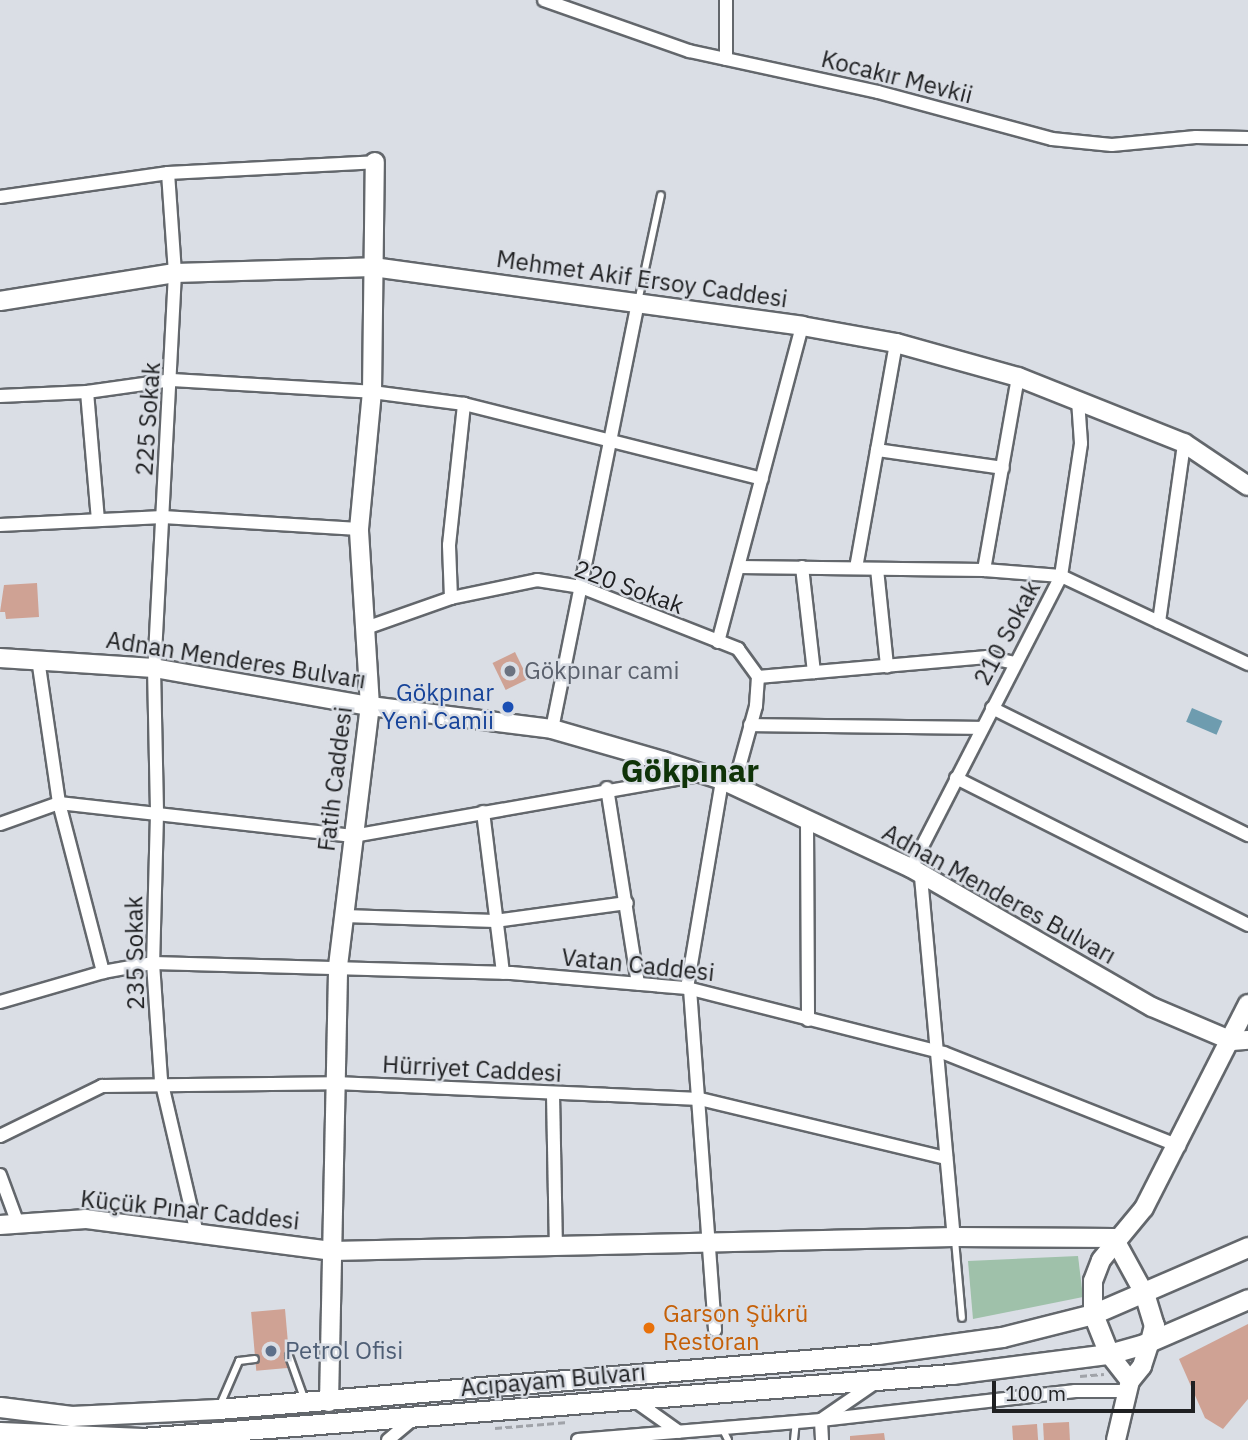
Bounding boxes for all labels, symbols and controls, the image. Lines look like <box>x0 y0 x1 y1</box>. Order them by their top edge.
street label: Kocakır Mevkii <box>818 44 976 110</box>
street label: Mehmet Akif Ersoy Caddesi <box>494 244 790 314</box>
street label: 225 Sokak <box>130 361 166 477</box>
street label: 220 Sokak <box>570 554 688 620</box>
street label: 210 Sokak <box>967 576 1047 690</box>
street label: Adnan Menderes Bulvarı <box>104 625 368 695</box>
place label: Gökpınar cami <box>524 657 679 685</box>
marker: Gökpınar cami <box>502 663 518 679</box>
place label: Gökpınar Yeni Camii <box>382 679 494 735</box>
marker: Gökpınar Yeni Camii <box>500 699 516 715</box>
street label: Fatih Caddesi <box>312 705 358 853</box>
district label: Gökpınar <box>621 751 759 789</box>
street label: Adnan Menderes Bulvarı <box>877 818 1121 970</box>
street label: 235 Sokak <box>120 896 150 1010</box>
street label: Vatan Caddesi <box>560 943 716 987</box>
street label: Hürriyet Caddesi <box>381 1050 563 1088</box>
street label: Küçük Pınar Caddesi <box>79 1184 301 1236</box>
place label: Garson Şükrü Restoran <box>663 1300 808 1356</box>
marker: Garson Şükrü Restoran <box>641 1320 657 1336</box>
place label: Petrol Ofisi <box>285 1337 403 1365</box>
marker: Petrol Ofisi <box>263 1343 279 1359</box>
street label: Acıpayam Bulvarı <box>459 1358 647 1402</box>
scale bar <box>996 1366 1199 1410</box>
text: 100 m <box>1005 1379 1066 1407</box>

